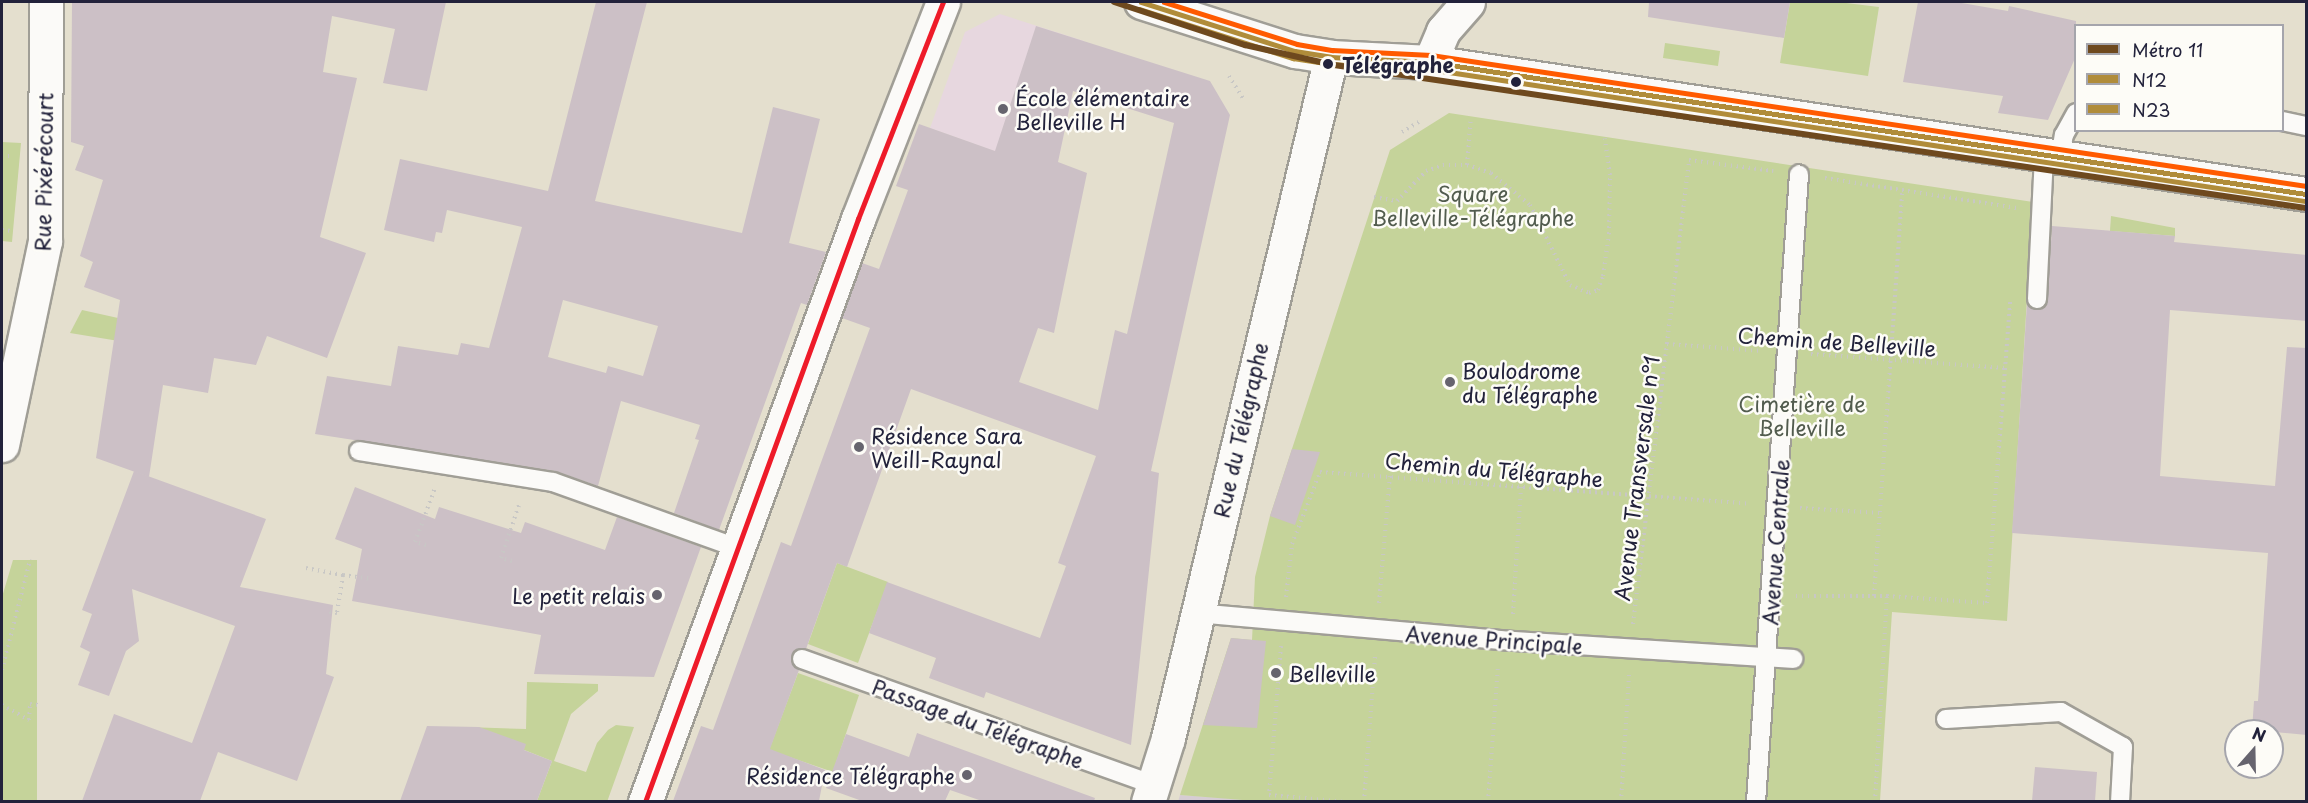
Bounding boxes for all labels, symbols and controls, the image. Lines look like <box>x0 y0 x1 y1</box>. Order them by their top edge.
legend <box>2074 24 2284 132</box>
text: Métro 11 <box>2132 36 2203 63</box>
place label: Télégraphe <box>1342 51 1454 77</box>
marker: Télégraphe <box>1319 55 1337 73</box>
text: N12 <box>2132 66 2167 93</box>
unlabelled marker <box>1510 76 1522 88</box>
place label: École élémentaire Belleville H <box>1015 84 1192 134</box>
street label: Rue Pixérécourt <box>29 92 57 252</box>
text: N23 <box>2132 96 2170 123</box>
marker: École élémentaire Belleville H <box>996 102 1010 116</box>
park label: Square Belleville-Télégraphe <box>1371 180 1575 230</box>
street label: Chemin de Belleville <box>1736 321 1938 361</box>
street label: Rue du Télégraphe <box>1207 338 1273 522</box>
street label: Avenue Transversale n°1 <box>1609 354 1663 602</box>
place label: Boulodrome du Télégraphe <box>1462 357 1599 407</box>
marker: Boulodrome du Télégraphe <box>1443 375 1457 389</box>
park label: Cimetière de Belleville <box>1738 390 1866 440</box>
place label: Résidence Sara Weill-Raynal <box>871 422 1023 472</box>
marker: Résidence Sara Weill-Raynal <box>852 440 866 454</box>
street label: Chemin du Télégraphe <box>1383 447 1605 491</box>
street label: Avenue Centrale <box>1757 458 1793 626</box>
place label: Le petit relais <box>508 582 645 608</box>
marker: Le petit relais <box>650 588 664 602</box>
street label: Avenue Principale <box>1404 620 1584 658</box>
place label: Belleville <box>1288 660 1376 686</box>
marker: Belleville <box>1269 666 1283 680</box>
street label: Passage du Télégraphe <box>868 673 1088 773</box>
north arrow <box>2224 719 2284 779</box>
text: N <box>2249 721 2270 747</box>
place label: Résidence Télégraphe <box>744 762 955 788</box>
marker: Résidence Télégraphe <box>960 768 974 782</box>

